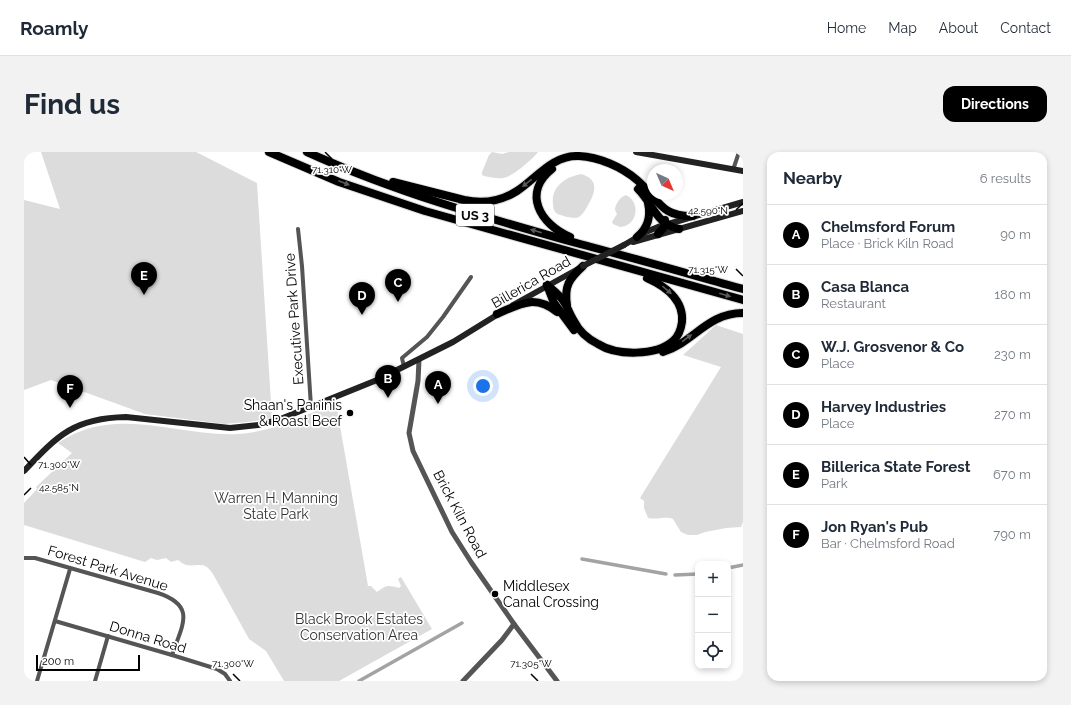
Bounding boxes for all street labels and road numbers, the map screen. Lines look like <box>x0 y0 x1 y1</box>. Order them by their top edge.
road number: US 3 <box>456 204 494 226</box>
street label: Executive Park Drive <box>281 253 307 385</box>
street label: Billerica Road <box>489 253 573 311</box>
street label: Brick Kiln Road <box>430 467 490 561</box>
street label: Forest Park Avenue <box>46 542 170 594</box>
street label: Donna Road <box>108 618 188 656</box>

